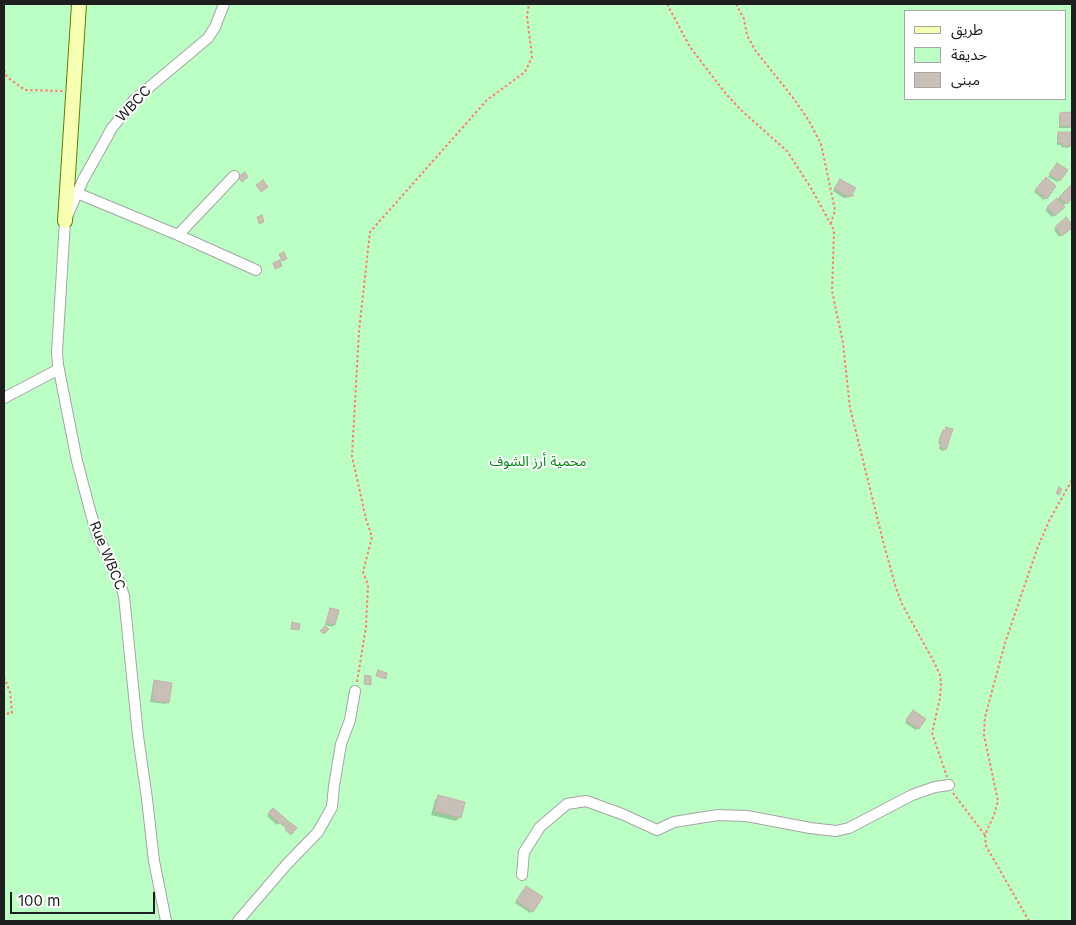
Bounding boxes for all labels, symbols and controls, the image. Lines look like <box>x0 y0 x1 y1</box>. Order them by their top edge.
legend <box>904 10 1066 100</box>
text: طريق <box>951 20 983 39</box>
text: حديقة <box>951 45 987 64</box>
text: مبنى <box>951 70 980 89</box>
street label: WBCC <box>113 82 155 126</box>
park label: محمية أرز الشوف <box>489 454 587 470</box>
street label: Rue WBCC <box>86 519 128 593</box>
scale bar <box>12 882 158 914</box>
text: 100 m <box>18 891 60 910</box>

